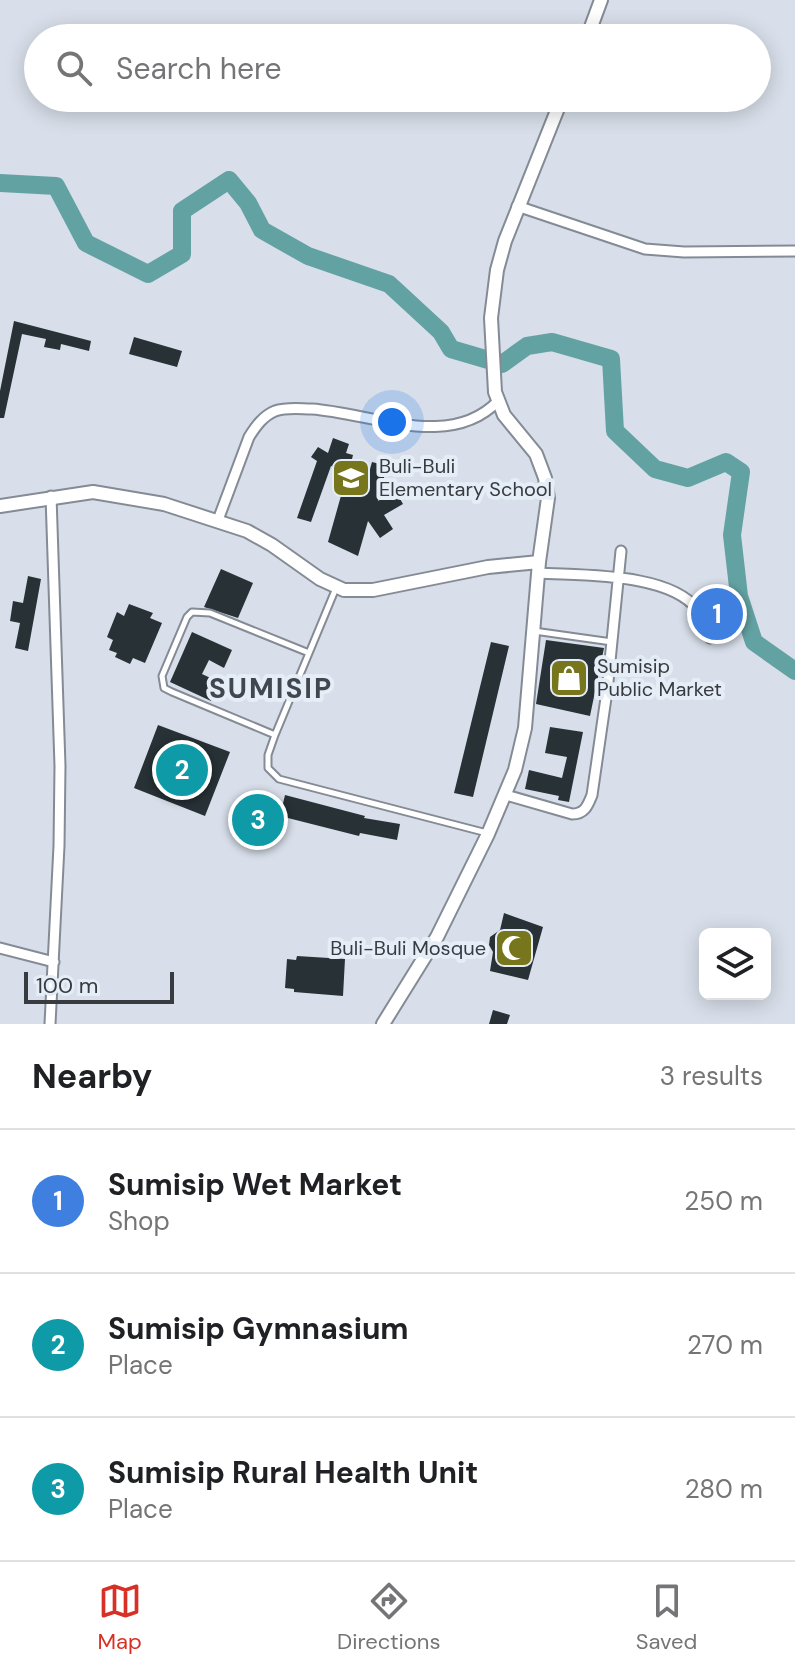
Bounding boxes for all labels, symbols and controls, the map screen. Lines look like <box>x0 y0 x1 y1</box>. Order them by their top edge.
search box <box>24 24 771 112</box>
icon: search <box>52 46 96 90</box>
text: Search here <box>116 49 282 88</box>
your location <box>372 402 412 442</box>
place label: Buli-Buli Elementary School <box>379 453 552 502</box>
school or university icon: Buli-Buli Elementary School <box>330 457 372 499</box>
pin: 1 <box>691 584 743 644</box>
place label: Sumisip Public Market <box>597 653 722 702</box>
shop icon: Sumisip Public Market <box>548 657 590 699</box>
district label: SUMISIP <box>209 670 333 707</box>
pin: 2 <box>156 740 208 800</box>
pin: 3 <box>232 790 284 850</box>
mosque icon: Buli-Buli Mosque <box>493 927 535 969</box>
map controls <box>699 928 771 1000</box>
button: layers <box>699 928 771 1000</box>
place label: Buli-Buli Mosque <box>330 935 486 961</box>
scale bar <box>24 968 174 1004</box>
text: 100 m <box>36 971 98 1000</box>
text: Nearby <box>32 1054 152 1099</box>
text: 3 results <box>660 1059 763 1093</box>
text: Sumisip Wet Market <box>108 1165 402 1204</box>
text: 1 <box>53 1184 63 1218</box>
text: 250 m <box>684 1184 763 1218</box>
text: Shop <box>108 1204 170 1238</box>
text: Sumisip Gymnasium <box>108 1309 409 1348</box>
text: 2 <box>50 1328 66 1362</box>
text: 270 m <box>687 1328 763 1362</box>
text: Place <box>108 1348 173 1382</box>
text: Sumisip Rural Health Unit <box>108 1453 478 1492</box>
text: 3 <box>50 1472 66 1506</box>
text: 280 m <box>685 1472 763 1506</box>
text: Place <box>108 1492 173 1526</box>
tab: Map <box>98 1579 142 1656</box>
tab: Directions <box>337 1579 441 1656</box>
tab: Saved <box>636 1579 697 1656</box>

